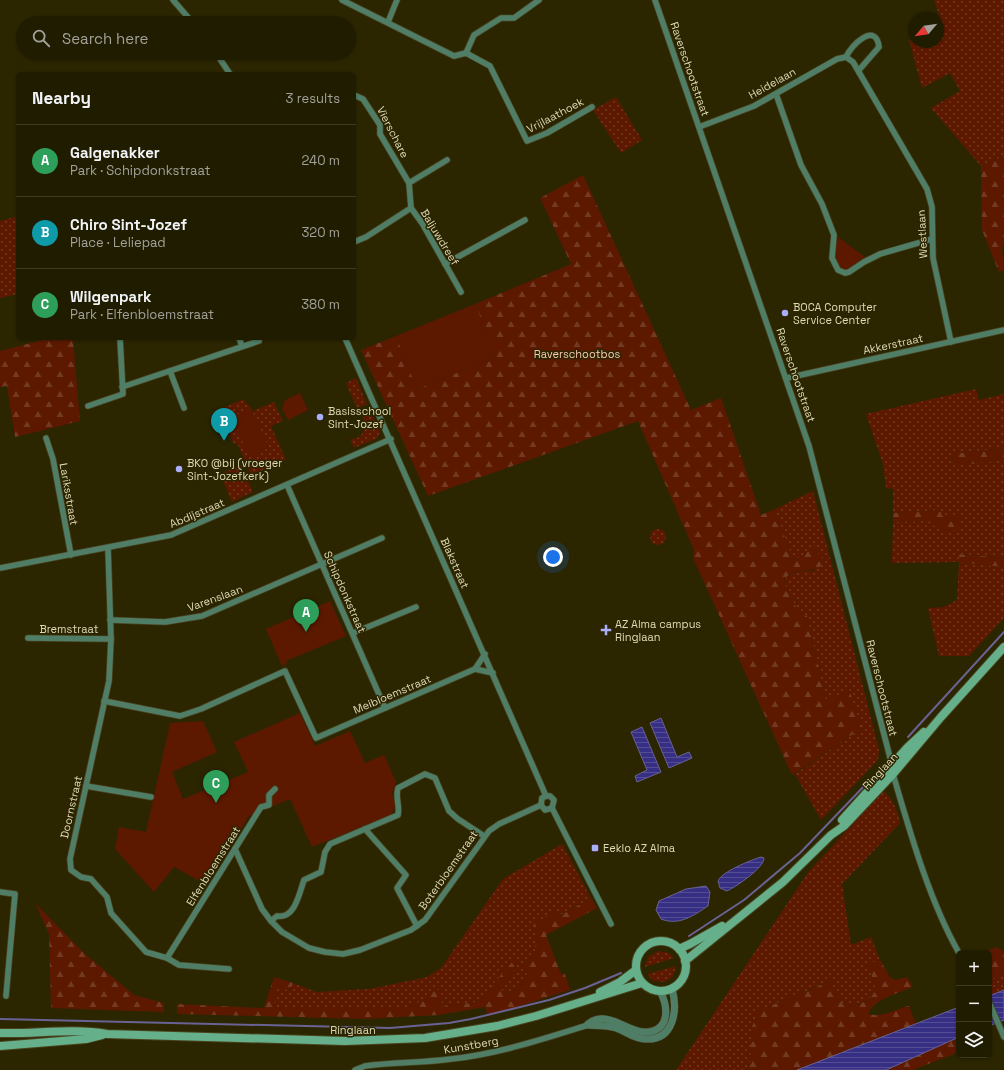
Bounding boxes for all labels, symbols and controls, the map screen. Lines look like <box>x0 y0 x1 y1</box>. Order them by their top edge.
north arrow <box>908 12 944 48</box>
search box <box>16 16 356 60</box>
street label: Raverschootstraat <box>667 20 713 118</box>
icon: search <box>30 27 52 49</box>
text: Search here <box>62 29 148 48</box>
street label: Heidelaan <box>746 64 798 102</box>
text: Nearby <box>32 87 91 109</box>
text: 3 results <box>286 90 340 107</box>
street label: Vrijlaathoek <box>524 94 586 136</box>
street label: Vierschare <box>374 104 412 160</box>
text: Galgenakker <box>70 143 160 162</box>
text: A <box>41 152 49 169</box>
text: 240 m <box>302 152 340 169</box>
text: Park · Schipdonkstraat <box>70 162 211 179</box>
street label: Baljuwdreef <box>418 206 462 268</box>
street label: Westlaan <box>914 209 930 259</box>
text: Chiro Sint-Jozef <box>70 215 187 234</box>
text: B <box>41 224 49 241</box>
text: 320 m <box>301 224 340 241</box>
text: Place · Leliepad <box>70 234 166 251</box>
text: Wilgenpark <box>70 287 152 306</box>
text: C <box>41 296 49 313</box>
text: 380 m <box>301 296 340 313</box>
place label: BOCA Computer Service Center <box>793 300 877 327</box>
text: Park · Elfenbloemstraat <box>70 306 214 323</box>
marker: BOCA Computer Service Center <box>780 308 790 318</box>
street label: Raverschootstraat <box>773 326 819 424</box>
street label: Akkerstraat <box>862 331 924 357</box>
park label: Raverschootbos <box>534 347 620 361</box>
place label: Basisschool Sint-Jozef <box>328 404 391 431</box>
pin: B <box>211 408 237 441</box>
marker: Basisschool Sint-Jozef <box>315 412 325 422</box>
place label: BKO @bij (vroeger Sint-Jozefkerk) <box>187 456 282 483</box>
street label: Lariksstraat <box>57 462 81 526</box>
marker: BKO @bij (vroeger Sint-Jozefkerk) <box>174 464 184 474</box>
street label: Abdijstraat <box>167 495 227 531</box>
street label: Blakstraat <box>438 535 472 591</box>
your location <box>543 547 563 567</box>
street label: Schipdonkstraat <box>321 549 369 635</box>
street label: Varenslaan <box>185 582 245 614</box>
pin: A <box>293 599 319 632</box>
place label: AZ Alma campus Ringlaan <box>615 617 701 644</box>
street label: Bremstraat <box>39 622 99 636</box>
marker: AZ Alma campus Ringlaan <box>600 624 612 636</box>
street label: Raverschootstraat <box>863 638 901 738</box>
street label: Meibloemstraat <box>351 671 433 717</box>
street label: Ringlaan <box>859 750 901 792</box>
pin: C <box>203 770 229 803</box>
street label: Doornstraat <box>57 774 85 840</box>
street label: Elfenbloemstraat <box>183 824 243 908</box>
street label: Boterbloemstraat <box>415 827 481 913</box>
place label: Eeklo AZ Alma <box>603 841 676 855</box>
marker: Eeklo AZ Alma <box>590 843 600 853</box>
map controls <box>956 950 992 1058</box>
button: + <box>956 950 992 986</box>
button: − <box>956 986 992 1022</box>
button: layers <box>956 1022 992 1058</box>
street label: Ringlaan <box>330 1023 376 1037</box>
street label: Kunstberg <box>442 1033 500 1057</box>

